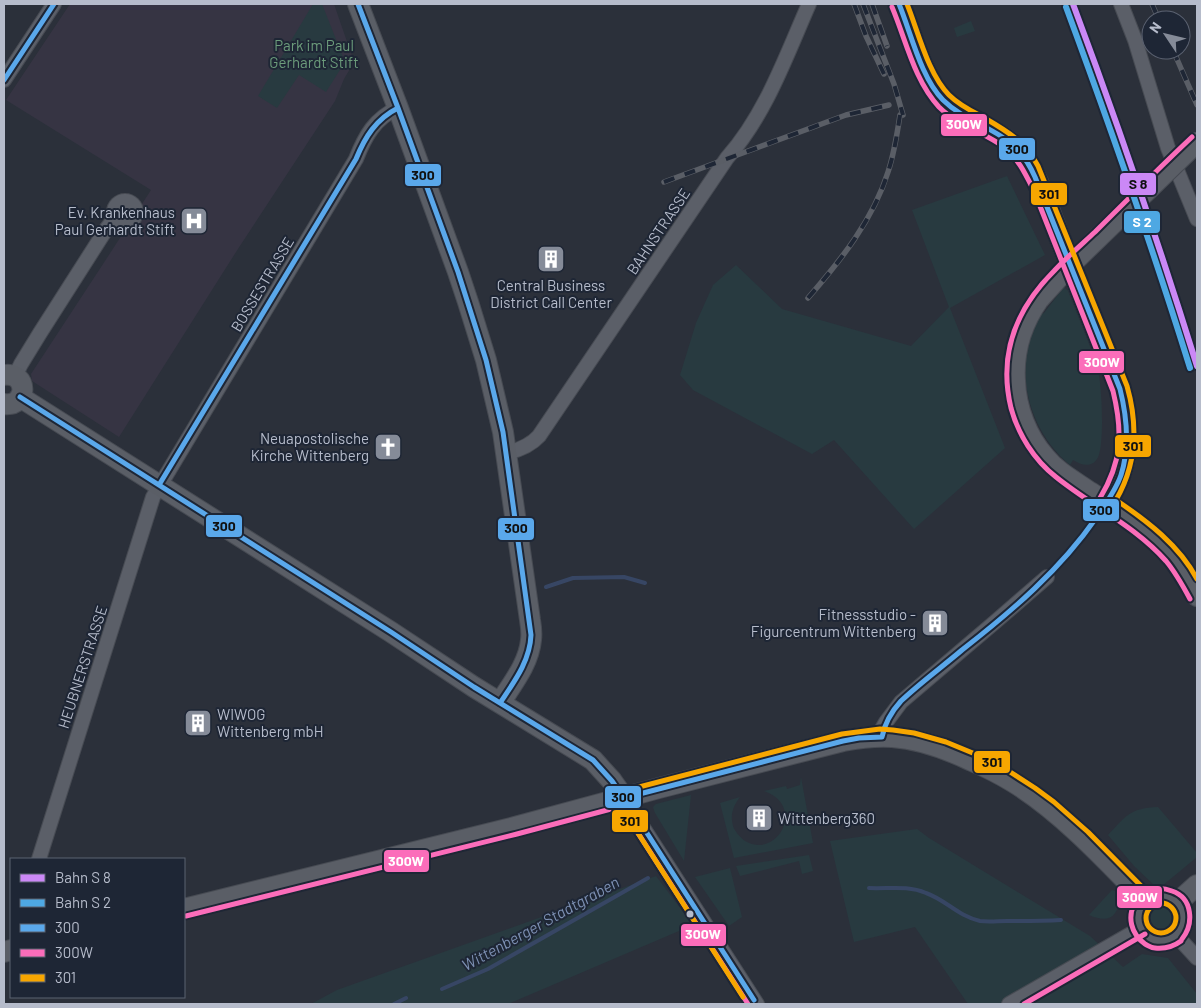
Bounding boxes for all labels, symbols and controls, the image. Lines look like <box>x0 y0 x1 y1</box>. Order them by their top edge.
north arrow <box>1141 10 1191 60</box>
text: N <box>1145 19 1165 36</box>
park label: Park im Paul Gerhardt Stift <box>269 36 359 71</box>
line badge: 300W <box>940 113 988 137</box>
text: 300W <box>946 115 982 132</box>
line badge: 300 <box>998 137 1036 161</box>
text: 300 <box>1005 140 1029 157</box>
line badge: 300 <box>404 163 442 187</box>
text: 300 <box>411 166 435 183</box>
line badge: S 8 <box>1119 172 1157 196</box>
text: S 8 <box>1129 175 1148 192</box>
line badge: 301 <box>1030 182 1068 206</box>
street label: BAHNSTRASSE <box>623 185 693 277</box>
text: 301 <box>1039 185 1059 202</box>
place label: Ev. Krankenhaus Paul Gerhardt Stift <box>55 203 175 238</box>
hospital icon: Ev. Krankenhaus Paul Gerhardt Stift <box>179 206 209 236</box>
line badge: S 2 <box>1123 210 1161 234</box>
text: S 2 <box>1133 213 1152 230</box>
street label: BOSSESTRASSE <box>227 233 297 335</box>
building icon: Central Business District Call Center <box>536 244 566 274</box>
place label: Central Business District Call Center <box>490 276 612 311</box>
line badge: 300W <box>1078 350 1125 374</box>
text: 300W <box>1084 353 1120 370</box>
place label: Neuapostolische Kirche Wittenberg <box>251 429 369 464</box>
church icon: Neuapostolische Kirche Wittenberg <box>373 432 403 462</box>
line badge: 301 <box>1114 434 1152 458</box>
text: 301 <box>1123 437 1143 454</box>
line badge: 300 <box>1082 498 1120 522</box>
text: 300 <box>1089 501 1113 518</box>
line badge: 300 <box>205 514 243 538</box>
text: 300 <box>212 517 236 534</box>
line badge: 300 <box>497 517 535 541</box>
text: 300 <box>504 519 528 536</box>
street label: HEUBNERSTRASSE <box>54 603 110 731</box>
place label: Fitnessstudio - Figurcentrum Wittenberg <box>751 605 916 640</box>
building icon: Fitnessstudio - Figurcentrum Wittenberg <box>920 608 950 638</box>
place label: WIWOG Wittenberg mbH <box>217 705 324 740</box>
building icon: WIWOG Wittenberg mbH <box>183 708 213 738</box>
line badge: 301 <box>973 750 1011 774</box>
text: 301 <box>982 753 1002 770</box>
line badge: 300 <box>604 785 642 809</box>
text: 300 <box>611 788 635 805</box>
building icon: Wittenberg360 <box>744 803 774 833</box>
line badge: 301 <box>611 809 649 833</box>
place label: Wittenberg360 <box>778 809 875 827</box>
text: 301 <box>620 812 640 829</box>
line badge: 300W <box>383 849 430 873</box>
text: 300W <box>388 852 424 869</box>
legend <box>10 858 185 998</box>
text: Bahn S 8 <box>55 868 111 886</box>
water label: Wittenberger Stadtgraben <box>458 872 622 974</box>
line badge: 300W <box>1116 885 1163 909</box>
text: 300W <box>1122 888 1158 905</box>
text: Bahn S 2 <box>55 893 111 911</box>
unlabelled marker <box>685 909 695 919</box>
text: 300 <box>55 918 80 936</box>
line badge: 300W <box>680 923 727 947</box>
text: 300W <box>685 925 721 942</box>
text: 300W <box>55 943 93 961</box>
text: 301 <box>55 968 76 986</box>

